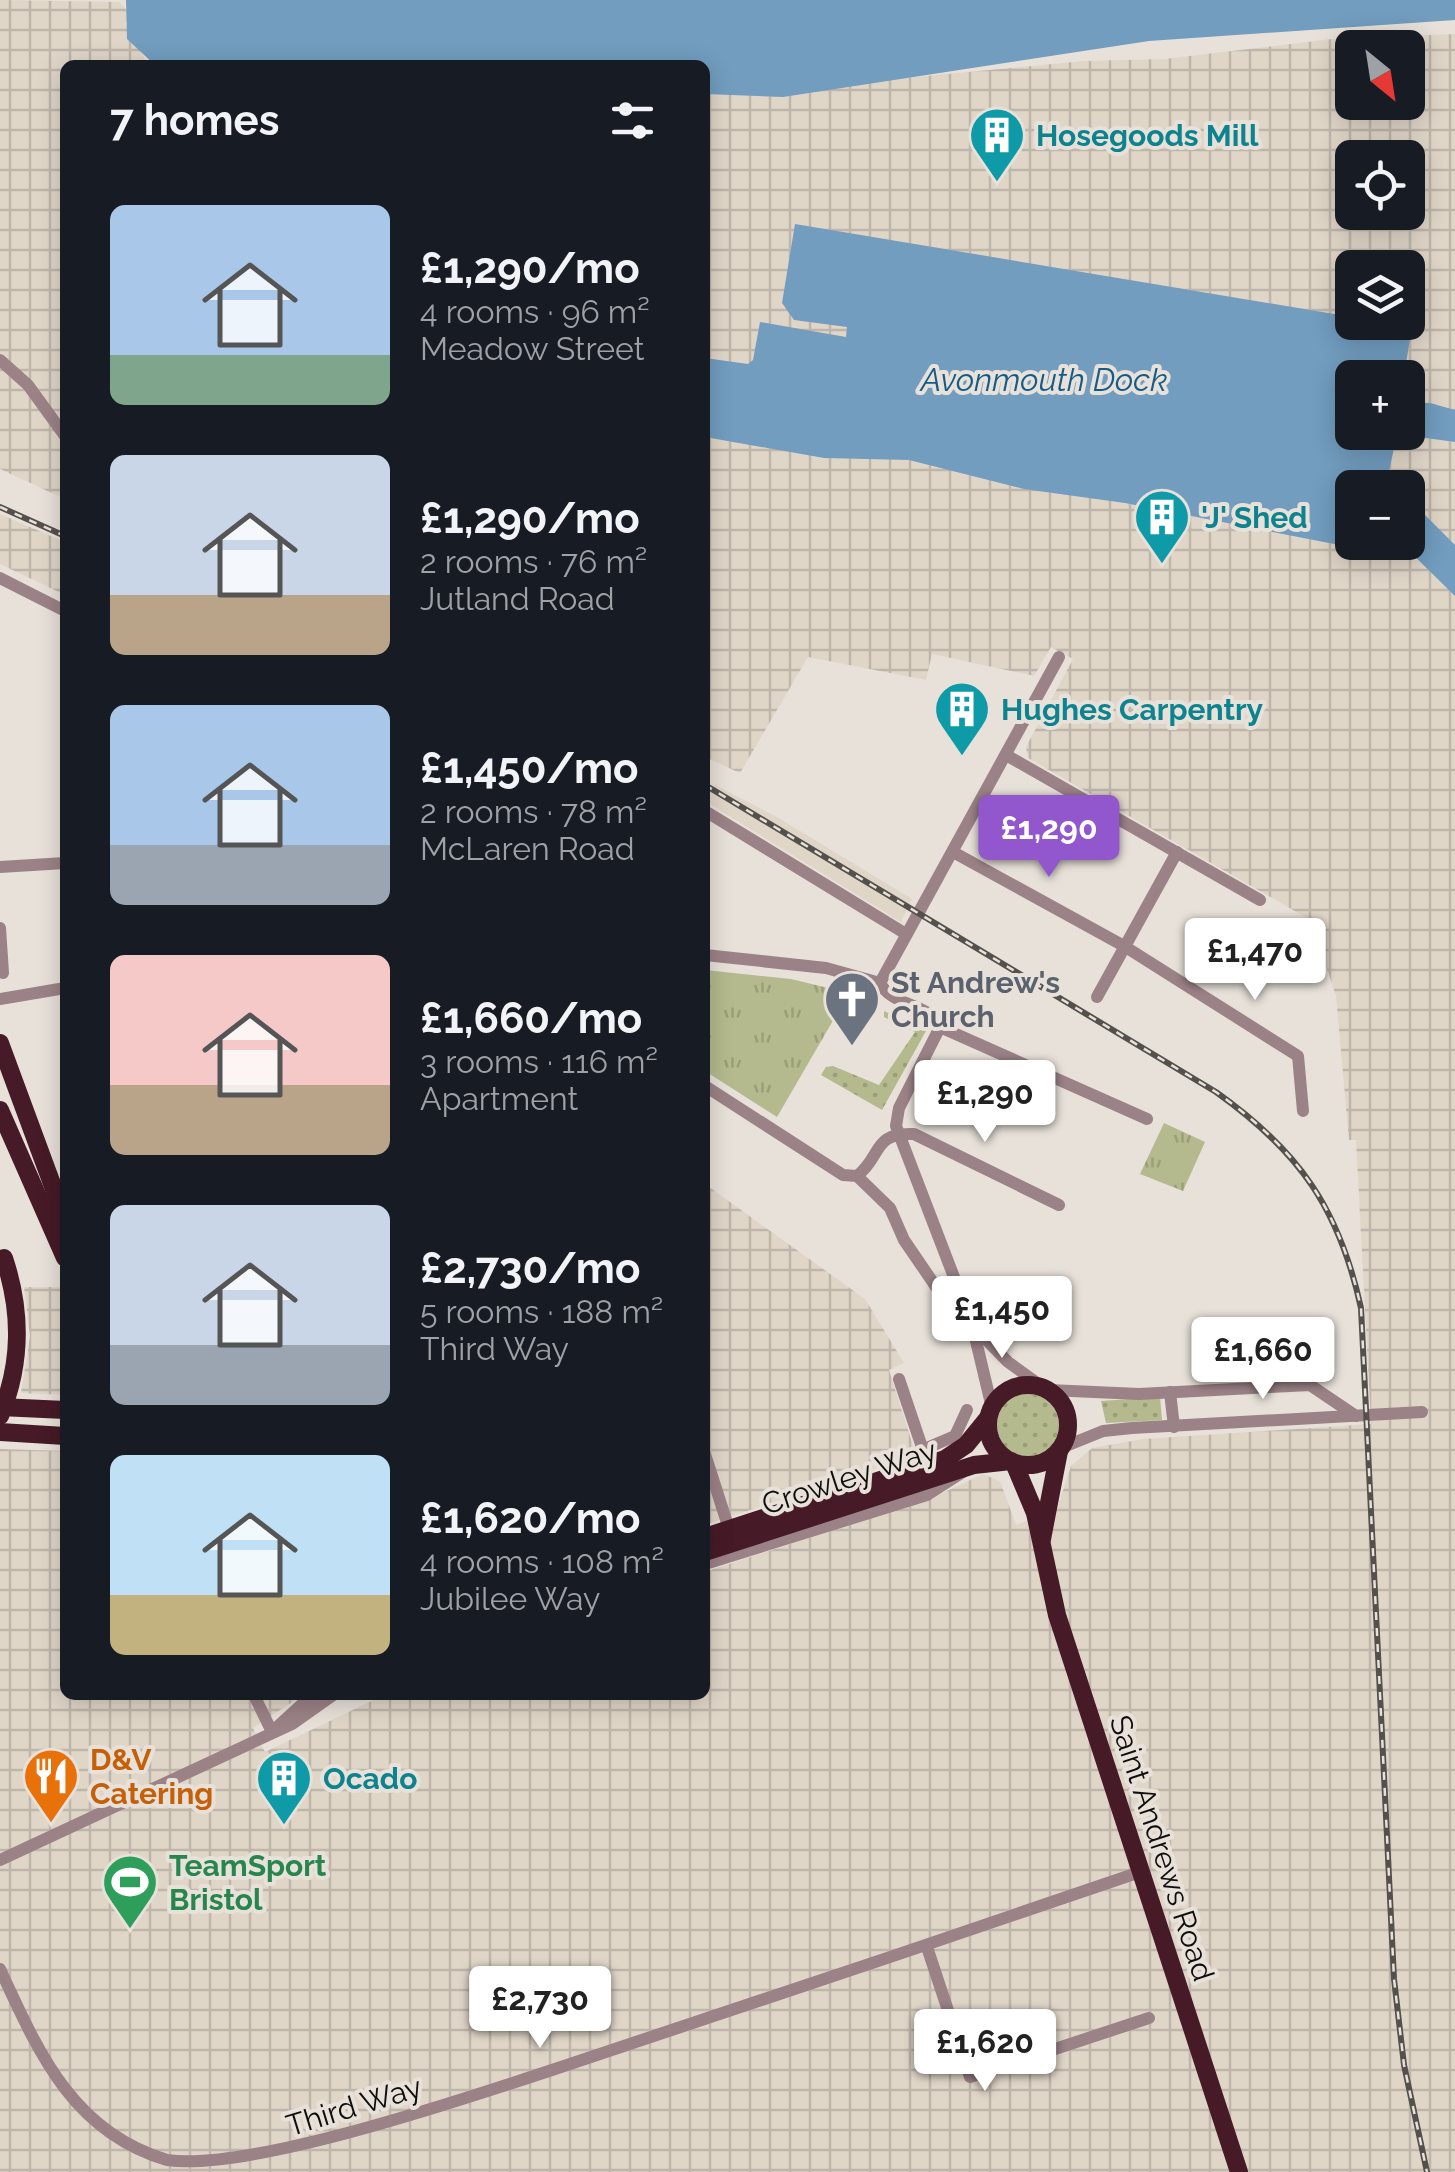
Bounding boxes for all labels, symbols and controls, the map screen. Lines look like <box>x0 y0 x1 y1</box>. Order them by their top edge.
north arrow <box>1335 30 1425 120</box>
map controls <box>1335 30 1425 560</box>
icon: filters <box>605 93 660 148</box>
text: 7 homes <box>110 96 279 145</box>
building icon: Hosegoods Mill <box>967 105 1027 184</box>
place label: Hosegoods Mill <box>1036 118 1259 153</box>
button: locate <box>1335 140 1425 230</box>
text: £1,290/mo <box>420 244 640 293</box>
icon: home <box>190 245 310 365</box>
button: layers <box>1335 250 1425 340</box>
text: 4 rooms · 96 m² <box>420 293 650 330</box>
text: Meadow Street <box>420 330 644 367</box>
button: + <box>1335 360 1425 450</box>
water label: Avonmouth Dock <box>919 361 1167 398</box>
button: − <box>1335 470 1425 560</box>
building icon: 'J' Shed <box>1132 487 1192 566</box>
text: £1,290/mo <box>420 494 640 543</box>
icon: home <box>190 495 310 615</box>
place label: 'J' Shed <box>1201 500 1308 535</box>
text: 2 rooms · 76 m² <box>420 543 647 580</box>
text: Jutland Road <box>420 580 615 617</box>
building icon: Hughes Carpentry <box>932 679 992 758</box>
place label: Hughes Carpentry <box>1001 692 1264 727</box>
text: £1,450/mo <box>420 744 638 793</box>
icon: home <box>190 745 310 865</box>
text: 2 rooms · 78 m² <box>420 793 647 830</box>
pin: £1,290 <box>968 795 1130 880</box>
text: £1,290 <box>1000 809 1098 846</box>
text: McLaren Road <box>420 830 635 867</box>
pin: £1,470 <box>1174 918 1336 1003</box>
text: £1,470 <box>1207 932 1303 969</box>
place label: St Andrew's Church <box>891 965 1060 1034</box>
church icon: St Andrew's Church <box>822 969 882 1048</box>
text: £1,660/mo <box>420 994 642 1043</box>
icon: home <box>190 995 310 1115</box>
text: 3 rooms · 116 m² <box>420 1043 658 1080</box>
pin: £1,290 <box>904 1060 1066 1145</box>
text: £1,290 <box>936 1074 1034 1111</box>
text: Apartment <box>420 1080 578 1117</box>
text: £2,730/mo <box>420 1244 640 1293</box>
icon: home <box>190 1245 310 1365</box>
pin: £1,450 <box>921 1276 1083 1361</box>
text: £1,450 <box>954 1290 1050 1327</box>
text: 5 rooms · 188 m² <box>420 1293 663 1330</box>
pin: £1,660 <box>1182 1317 1344 1402</box>
text: Third Way <box>420 1330 569 1367</box>
text: £1,660 <box>1213 1331 1313 1368</box>
street label: Crowley Way <box>757 1432 941 1522</box>
text: £1,620/mo <box>420 1494 640 1543</box>
icon: home <box>190 1495 310 1615</box>
text: 4 rooms · 108 m² <box>420 1543 664 1580</box>
text: Jubilee Way <box>420 1580 600 1617</box>
street label: Saint Andrews Road <box>1103 1711 1221 1985</box>
place label: D&V Catering <box>90 1742 213 1811</box>
restaurant icon: D&V Catering <box>21 1746 81 1825</box>
building icon: Ocado <box>254 1748 314 1827</box>
place label: Ocado <box>323 1761 417 1796</box>
place label: TeamSport Bristol <box>169 1848 327 1917</box>
sports icon: TeamSport Bristol <box>100 1852 160 1931</box>
pin: £2,730 <box>459 1966 621 2051</box>
text: £2,730 <box>491 1980 589 2017</box>
pin: £1,620 <box>904 2009 1066 2094</box>
text: £1,620 <box>936 2023 1034 2060</box>
street label: Third Way <box>282 2069 426 2143</box>

